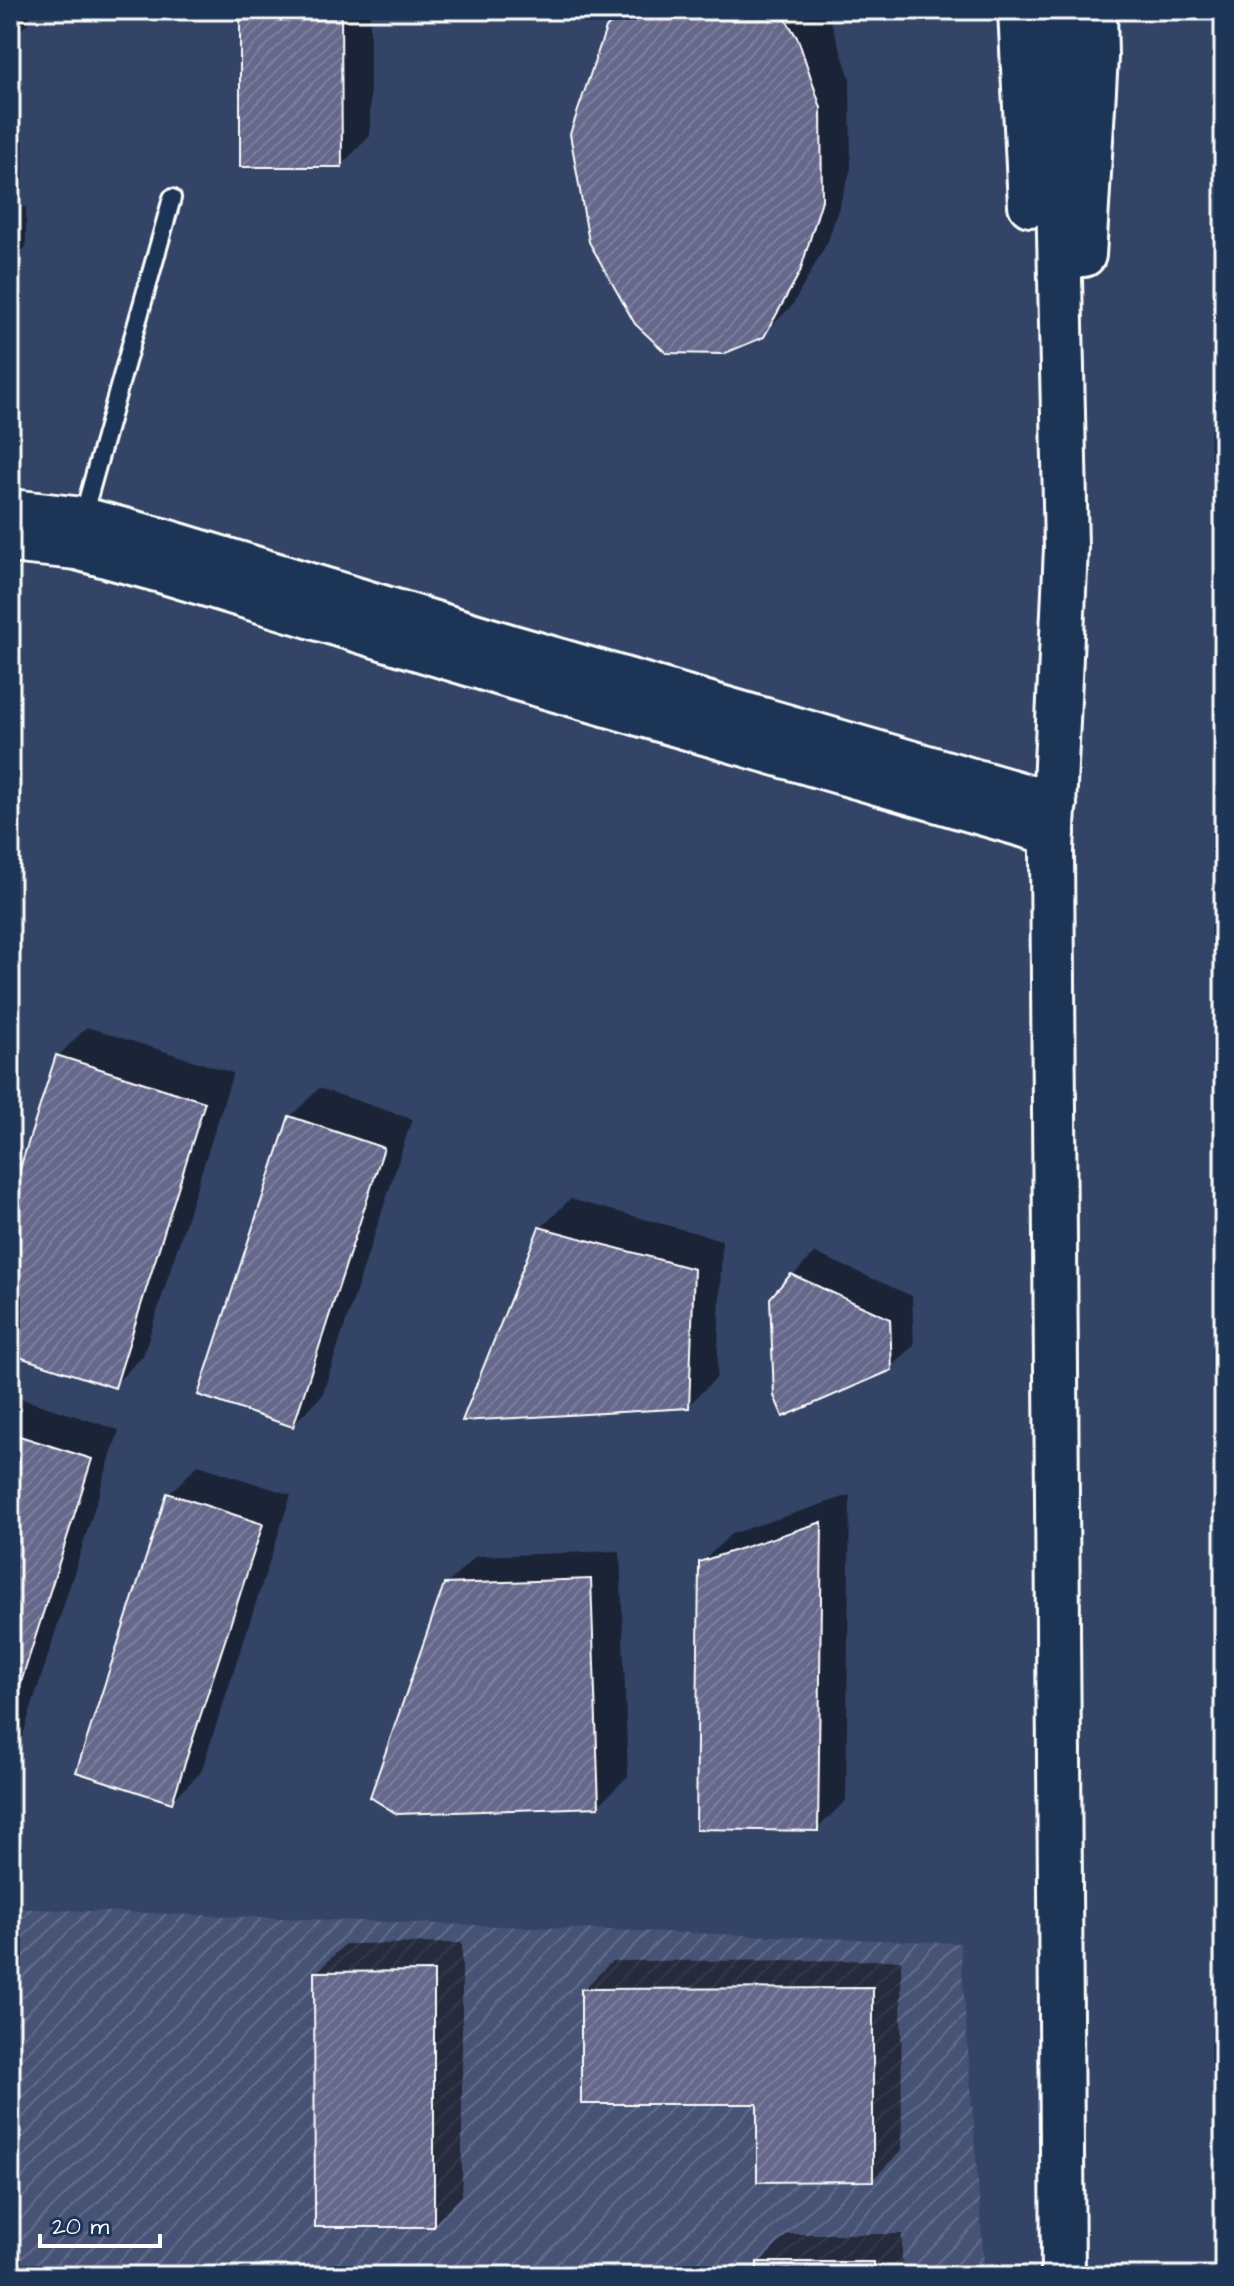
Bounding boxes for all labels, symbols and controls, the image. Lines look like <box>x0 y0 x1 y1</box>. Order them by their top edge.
scale bar <box>40 2198 160 2248</box>
text: 20 m <box>52 2210 109 2244</box>

